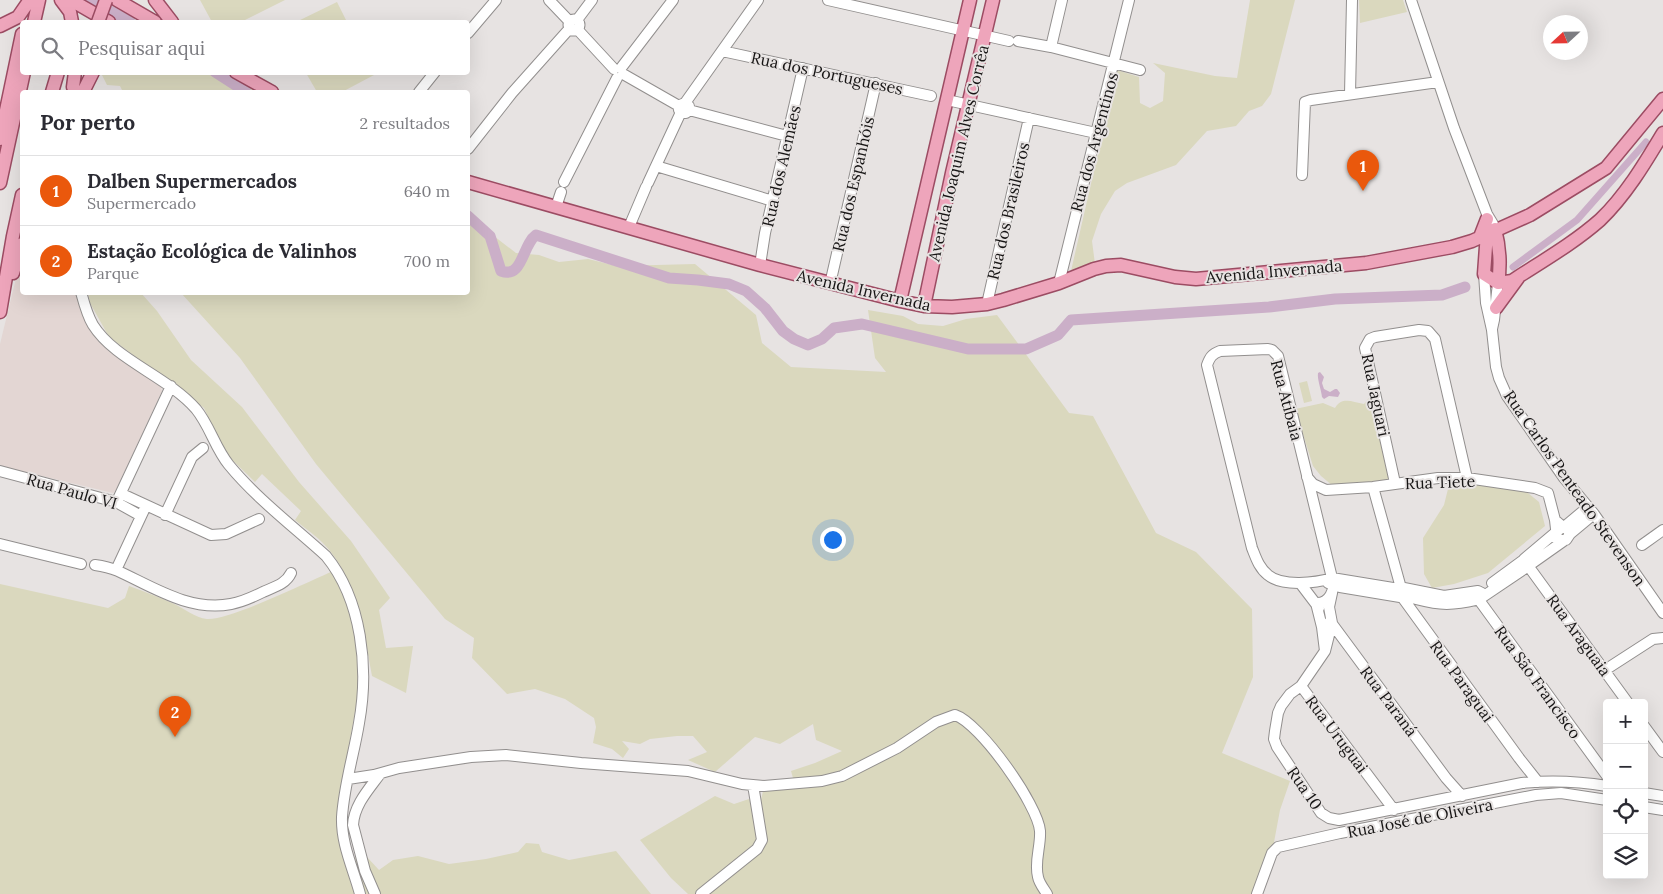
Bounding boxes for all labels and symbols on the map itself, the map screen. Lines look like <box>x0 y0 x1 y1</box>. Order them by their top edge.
north arrow <box>1543 15 1588 60</box>
street label: Avenida Joaquim Alves Corrêa <box>923 43 993 264</box>
street label: Rua dos Portugueses <box>749 47 905 99</box>
street label: Rua dos Argentinos <box>1066 70 1122 214</box>
street label: Rua dos Alemães <box>757 103 805 229</box>
street label: Rua dos Espanhóis <box>828 114 878 254</box>
street label: Rua dos Brasileiros <box>982 140 1034 282</box>
pin: 1 <box>1347 150 1379 191</box>
street label: Avenida Invernada <box>1204 255 1343 287</box>
street label: Avenida Invernada <box>794 265 933 315</box>
street label: Rua Jaguari <box>1357 352 1395 438</box>
street label: Rua Atibaia <box>1267 357 1307 443</box>
street label: Rua Carlos Penteado Stevenson <box>1500 386 1651 590</box>
street label: Rua Paulo VI <box>24 469 120 513</box>
street label: Rua Tiete <box>1405 471 1476 493</box>
your location <box>820 527 846 553</box>
street label: Rua Araguaia <box>1543 590 1615 680</box>
street label: Rua São Francisco <box>1490 622 1586 742</box>
street label: Rua Paraguai <box>1426 636 1498 726</box>
street label: Rua Paraná <box>1356 662 1422 740</box>
street label: Rua Uruguai <box>1301 691 1373 777</box>
pin: 2 <box>159 696 191 737</box>
street label: Rua 10 <box>1283 763 1327 813</box>
street label: Rua José de Oliveira <box>1346 794 1494 842</box>

